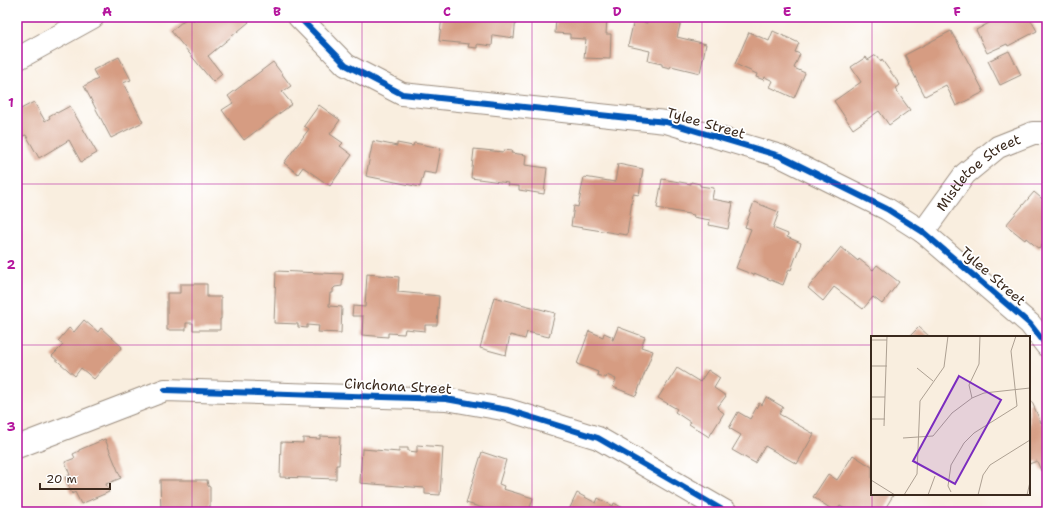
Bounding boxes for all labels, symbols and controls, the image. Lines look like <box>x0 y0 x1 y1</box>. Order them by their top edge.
text: A <box>102 3 112 20</box>
text: B <box>273 3 281 20</box>
text: C <box>443 3 451 20</box>
text: D <box>612 3 622 20</box>
text: E <box>783 3 792 20</box>
text: F <box>953 3 961 20</box>
text: 1 <box>8 94 14 111</box>
street label: Tylee Street <box>665 103 747 143</box>
street label: Mistletoe Street <box>932 130 1023 214</box>
street label: Tylee Street <box>957 243 1029 309</box>
text: 2 <box>6 256 16 273</box>
inset map <box>871 336 1030 495</box>
street label: Cinchona Street <box>344 374 452 398</box>
text: 3 <box>6 418 16 435</box>
scale bar <box>40 465 110 491</box>
text: 20 m <box>46 471 77 487</box>

